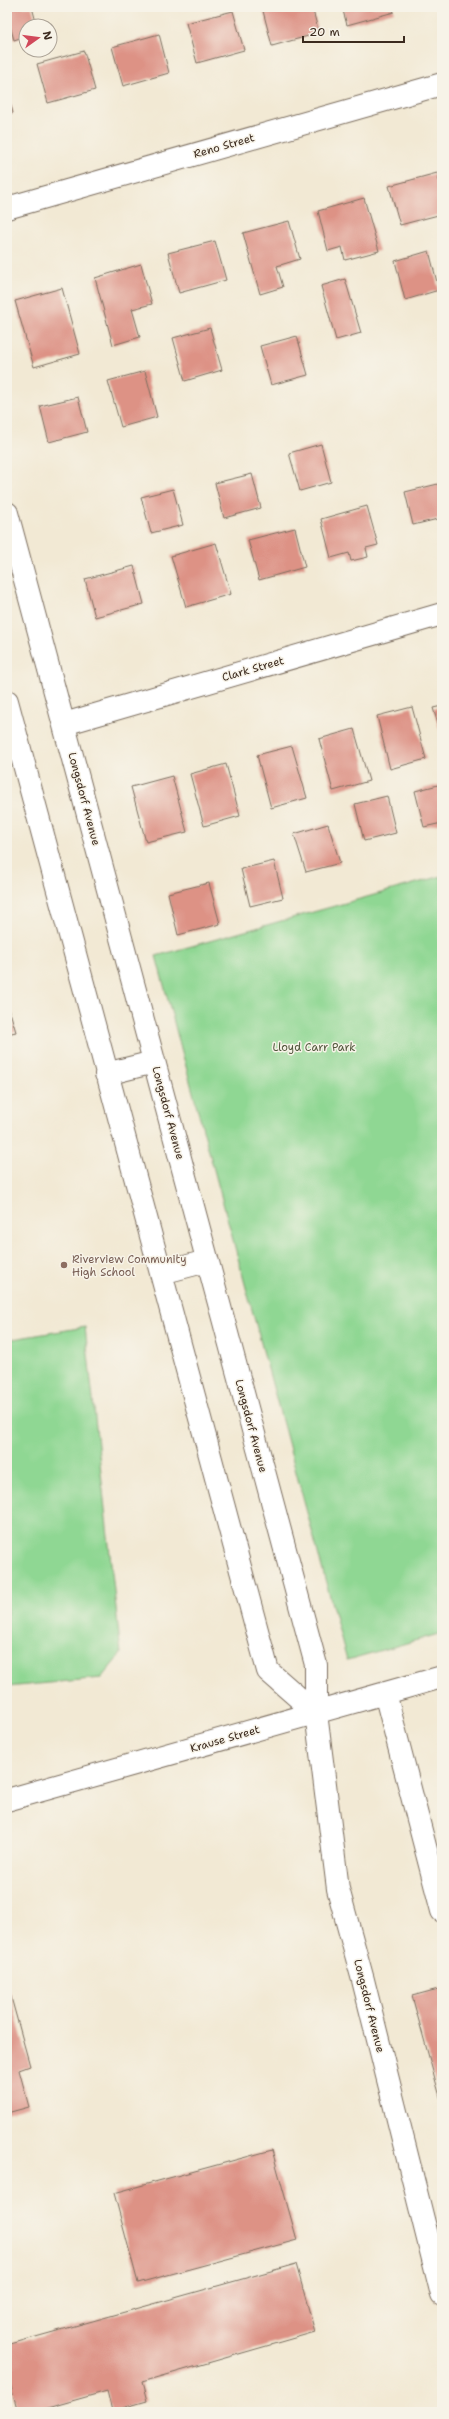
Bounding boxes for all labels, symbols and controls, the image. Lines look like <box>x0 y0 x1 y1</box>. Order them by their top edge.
north arrow <box>18 18 58 58</box>
scale bar <box>303 18 404 44</box>
text: 20 m <box>309 24 340 40</box>
text: N <box>39 30 56 42</box>
street label: Reno Street <box>192 130 256 162</box>
street label: Clark Street <box>220 653 286 685</box>
street label: Longsdorf Avenue <box>64 751 104 847</box>
park label: Lloyd Carr Park <box>272 1040 356 1055</box>
street label: Longsdorf Avenue <box>148 1065 188 1161</box>
place label: Riverview Community High School <box>72 1252 186 1280</box>
marker: Riverview Community High School <box>59 1260 69 1270</box>
street label: Longsdorf Avenue <box>231 1378 271 1474</box>
street label: Krause Street <box>188 1722 262 1756</box>
street label: Longsdorf Avenue <box>350 1958 388 2054</box>

